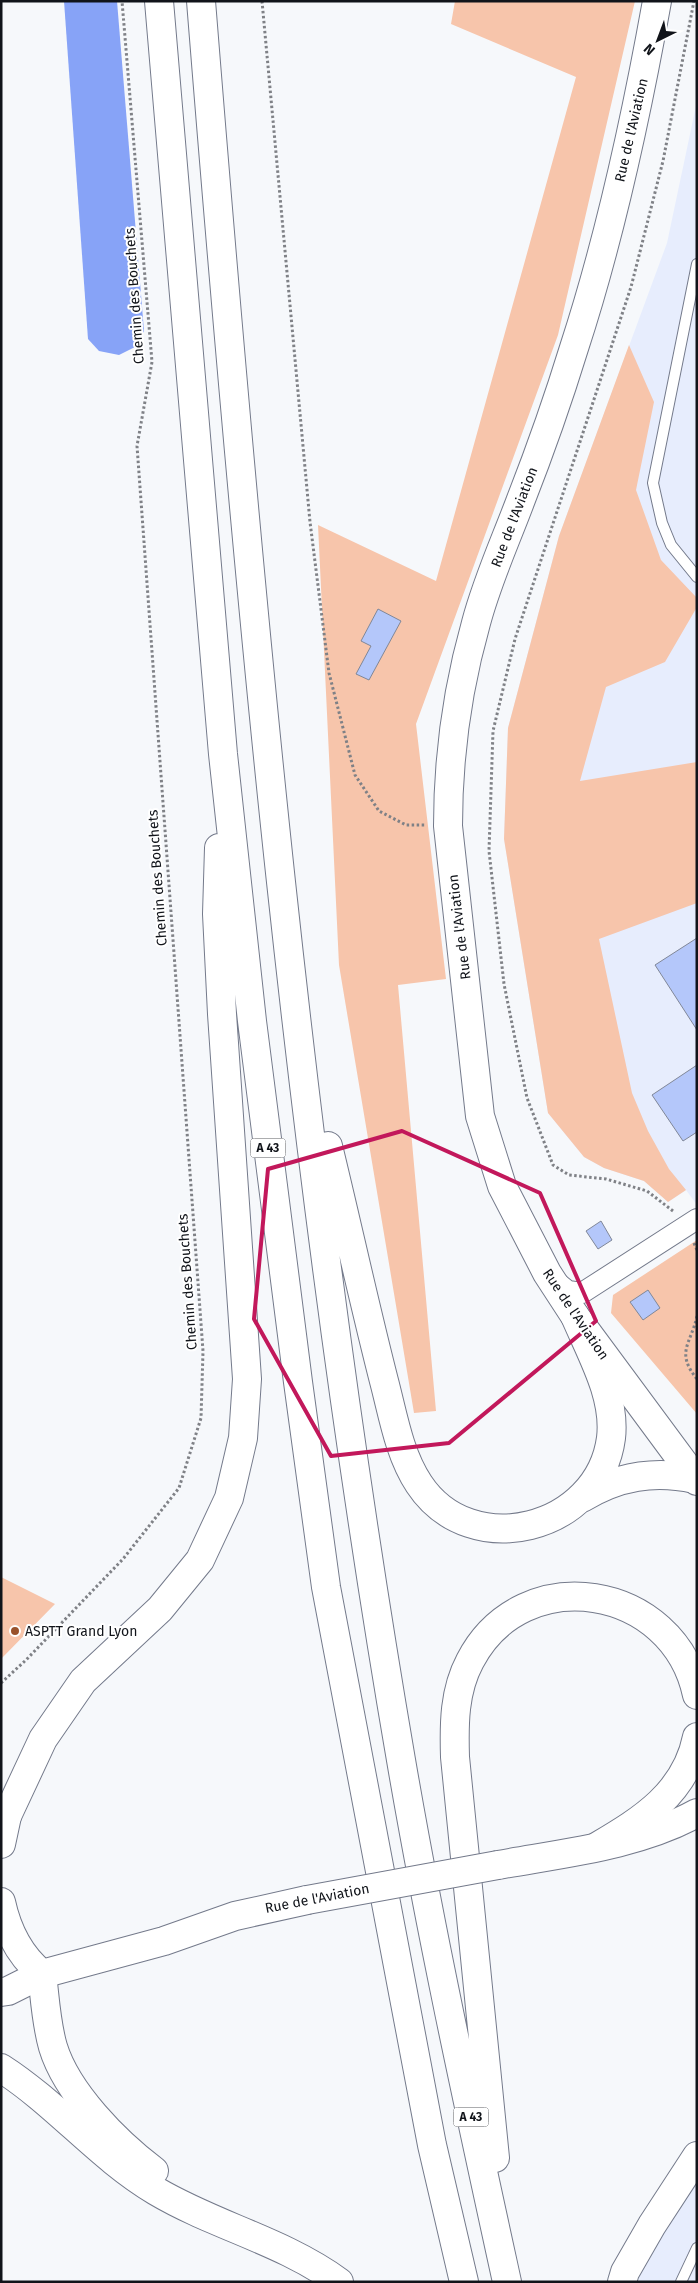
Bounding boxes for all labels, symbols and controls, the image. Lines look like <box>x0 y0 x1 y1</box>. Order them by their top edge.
north arrow <box>633 15 683 65</box>
text: N <box>640 40 659 59</box>
street label: Rue de l'Aviation <box>611 77 652 184</box>
street label: Chemin des Bouchets <box>121 227 148 365</box>
street label: Rue de l'Aviation <box>488 465 541 570</box>
street label: Chemin des Bouchets <box>144 809 171 947</box>
street label: Rue de l'Aviation <box>445 873 474 981</box>
road number: A 43 <box>250 1138 286 1158</box>
street label: Chemin des Bouchets <box>174 1213 201 1351</box>
street label: Rue de l'Aviation <box>539 1266 612 1363</box>
place label: ASPTT Grand Lyon <box>25 1623 138 1640</box>
marker: ASPTT Grand Lyon <box>9 1625 21 1637</box>
street label: Rue de l'Aviation <box>263 1880 371 1917</box>
road number: A 43 <box>454 2108 488 2126</box>

